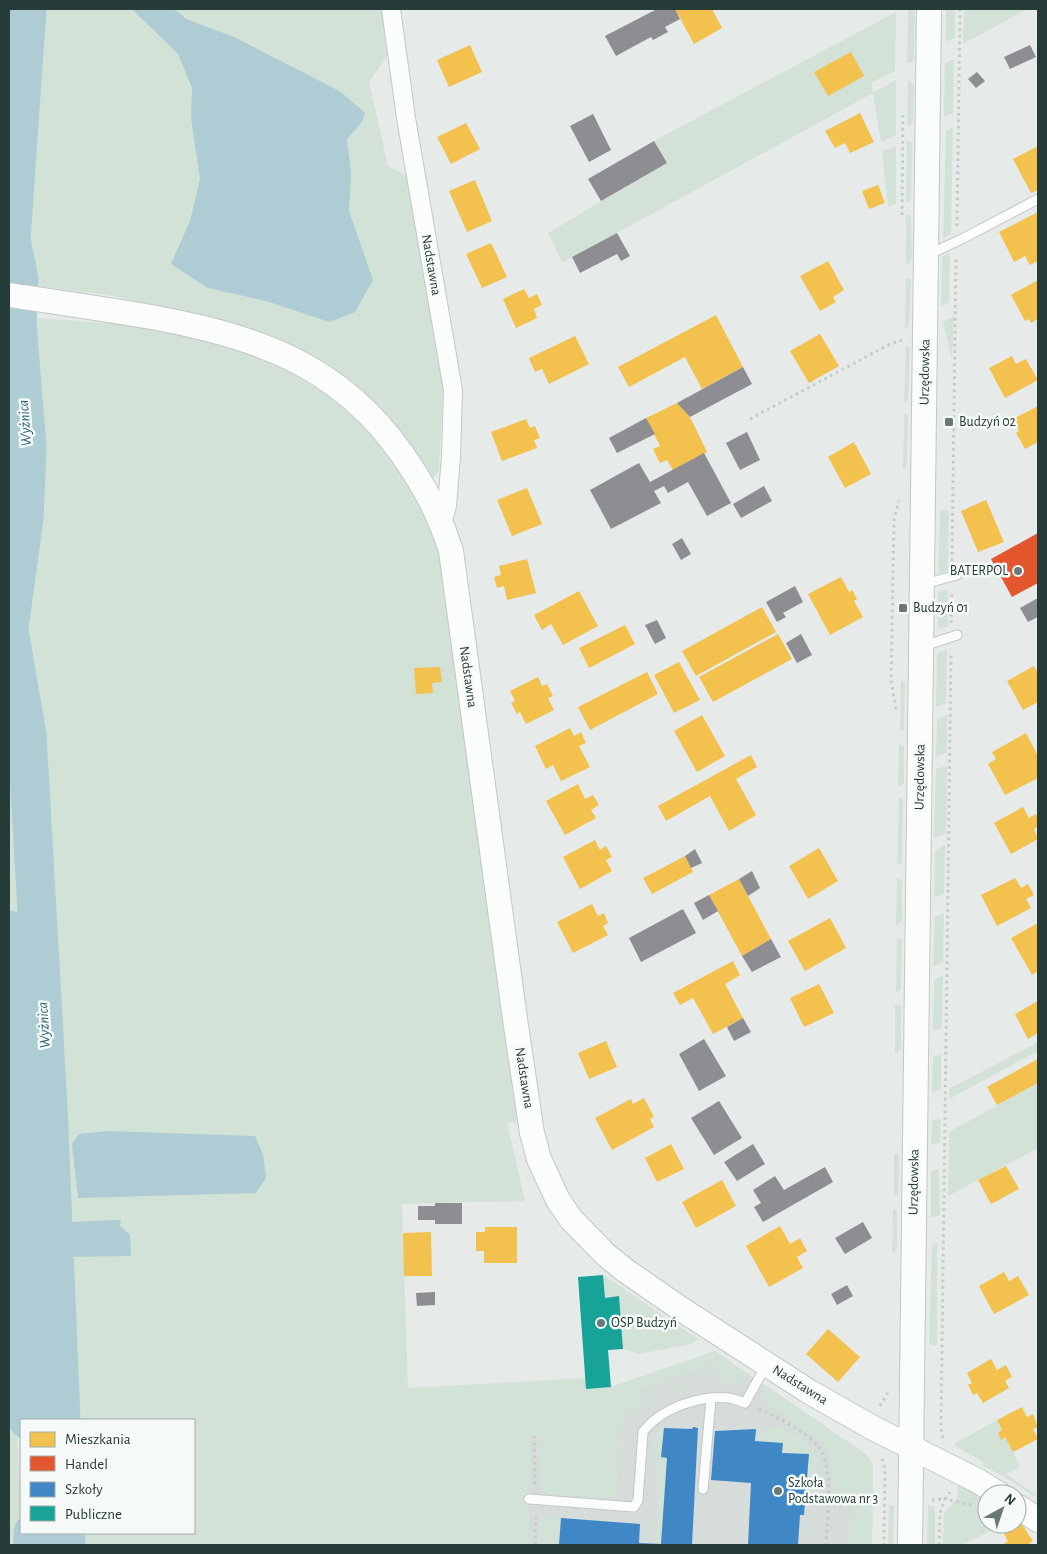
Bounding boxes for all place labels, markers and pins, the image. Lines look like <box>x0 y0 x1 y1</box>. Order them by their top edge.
place label: Budzyń 02 <box>959 415 1016 429</box>
marker: Budzyń 02 <box>943 416 955 428</box>
place label: BATERPOL <box>950 564 1008 578</box>
marker: BATERPOL <box>1012 565 1024 577</box>
place label: Budzyń 01 <box>913 601 968 615</box>
marker: Budzyń 01 <box>897 602 909 614</box>
place label: OSP Budzyń <box>611 1316 677 1330</box>
marker: OSP Budzyń <box>595 1317 607 1329</box>
place label: Szkoła Podstawowa nr 3 <box>788 1476 879 1506</box>
marker: Szkoła Podstawowa nr 3 <box>772 1485 784 1497</box>

